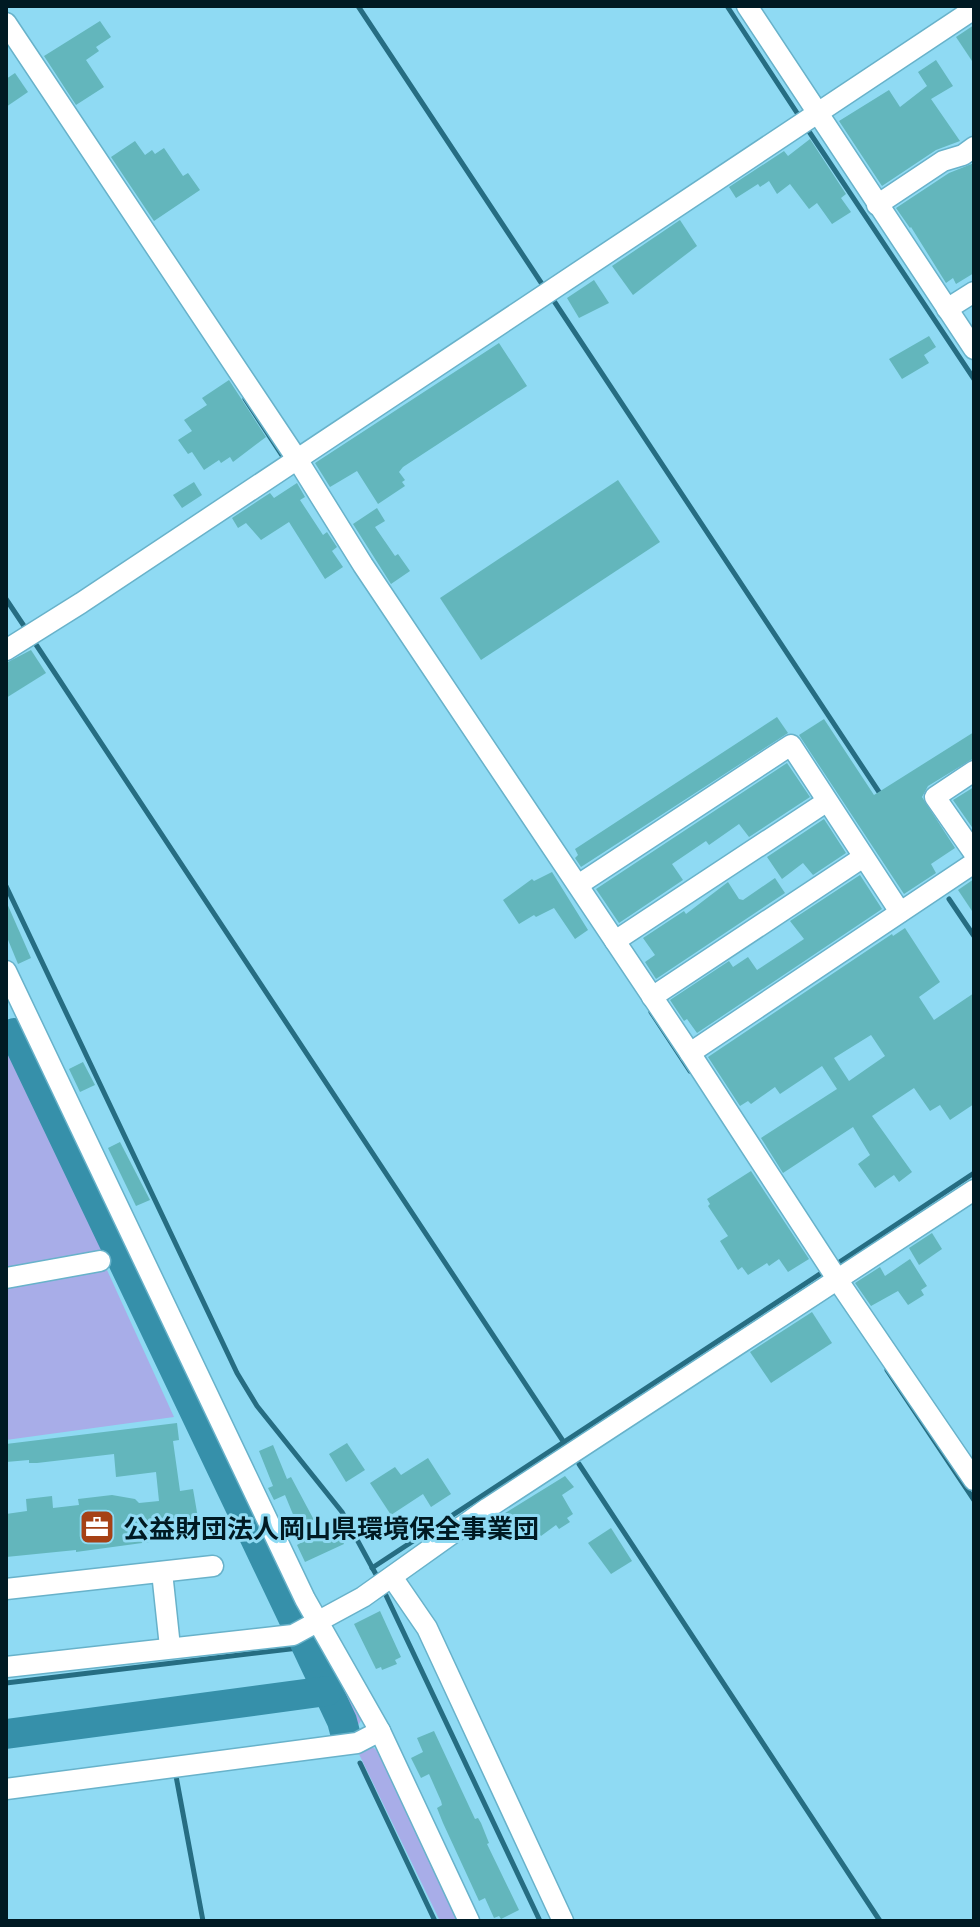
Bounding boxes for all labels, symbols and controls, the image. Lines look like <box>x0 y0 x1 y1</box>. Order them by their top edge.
office icon: 公益財団法人岡山県環境保全事業団 <box>78 1508 116 1546</box>
place label: 公益財団法人岡山県環境保全事業団 <box>123 1510 539 1545</box>

